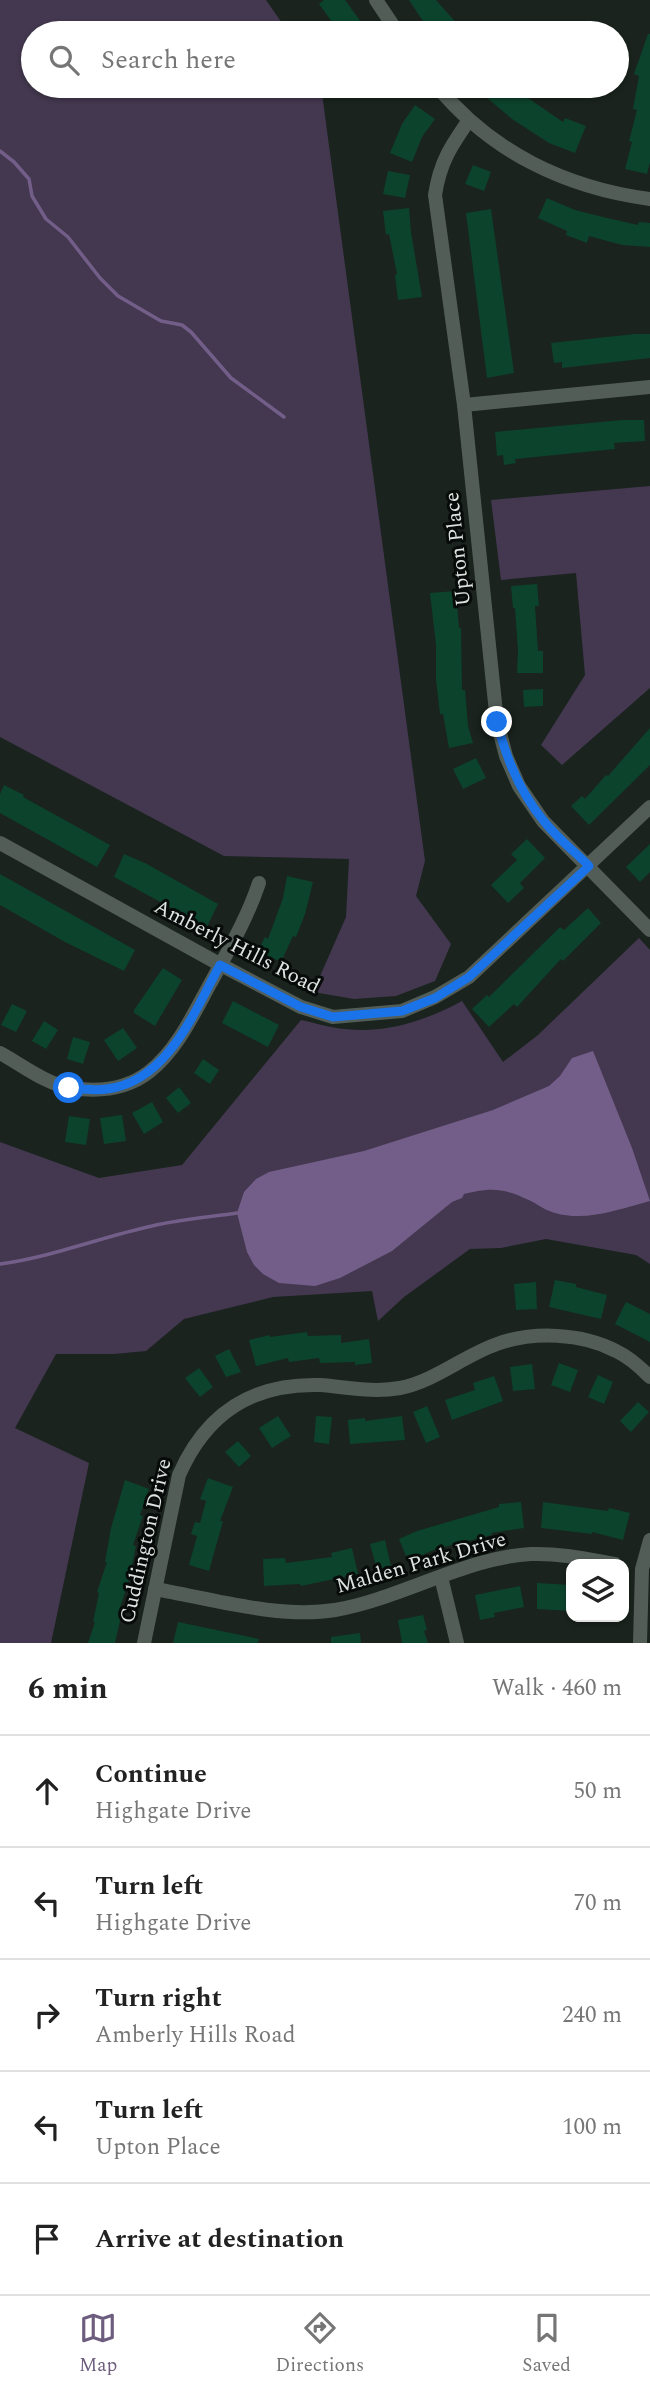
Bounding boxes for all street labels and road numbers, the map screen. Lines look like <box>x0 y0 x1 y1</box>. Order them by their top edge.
street label: Upton Place <box>436 490 480 608</box>
street label: Amberly Hills Road <box>148 891 326 1003</box>
street label: Cuddington Drive <box>111 1455 181 1627</box>
street label: Malden Park Drive <box>332 1523 510 1603</box>

